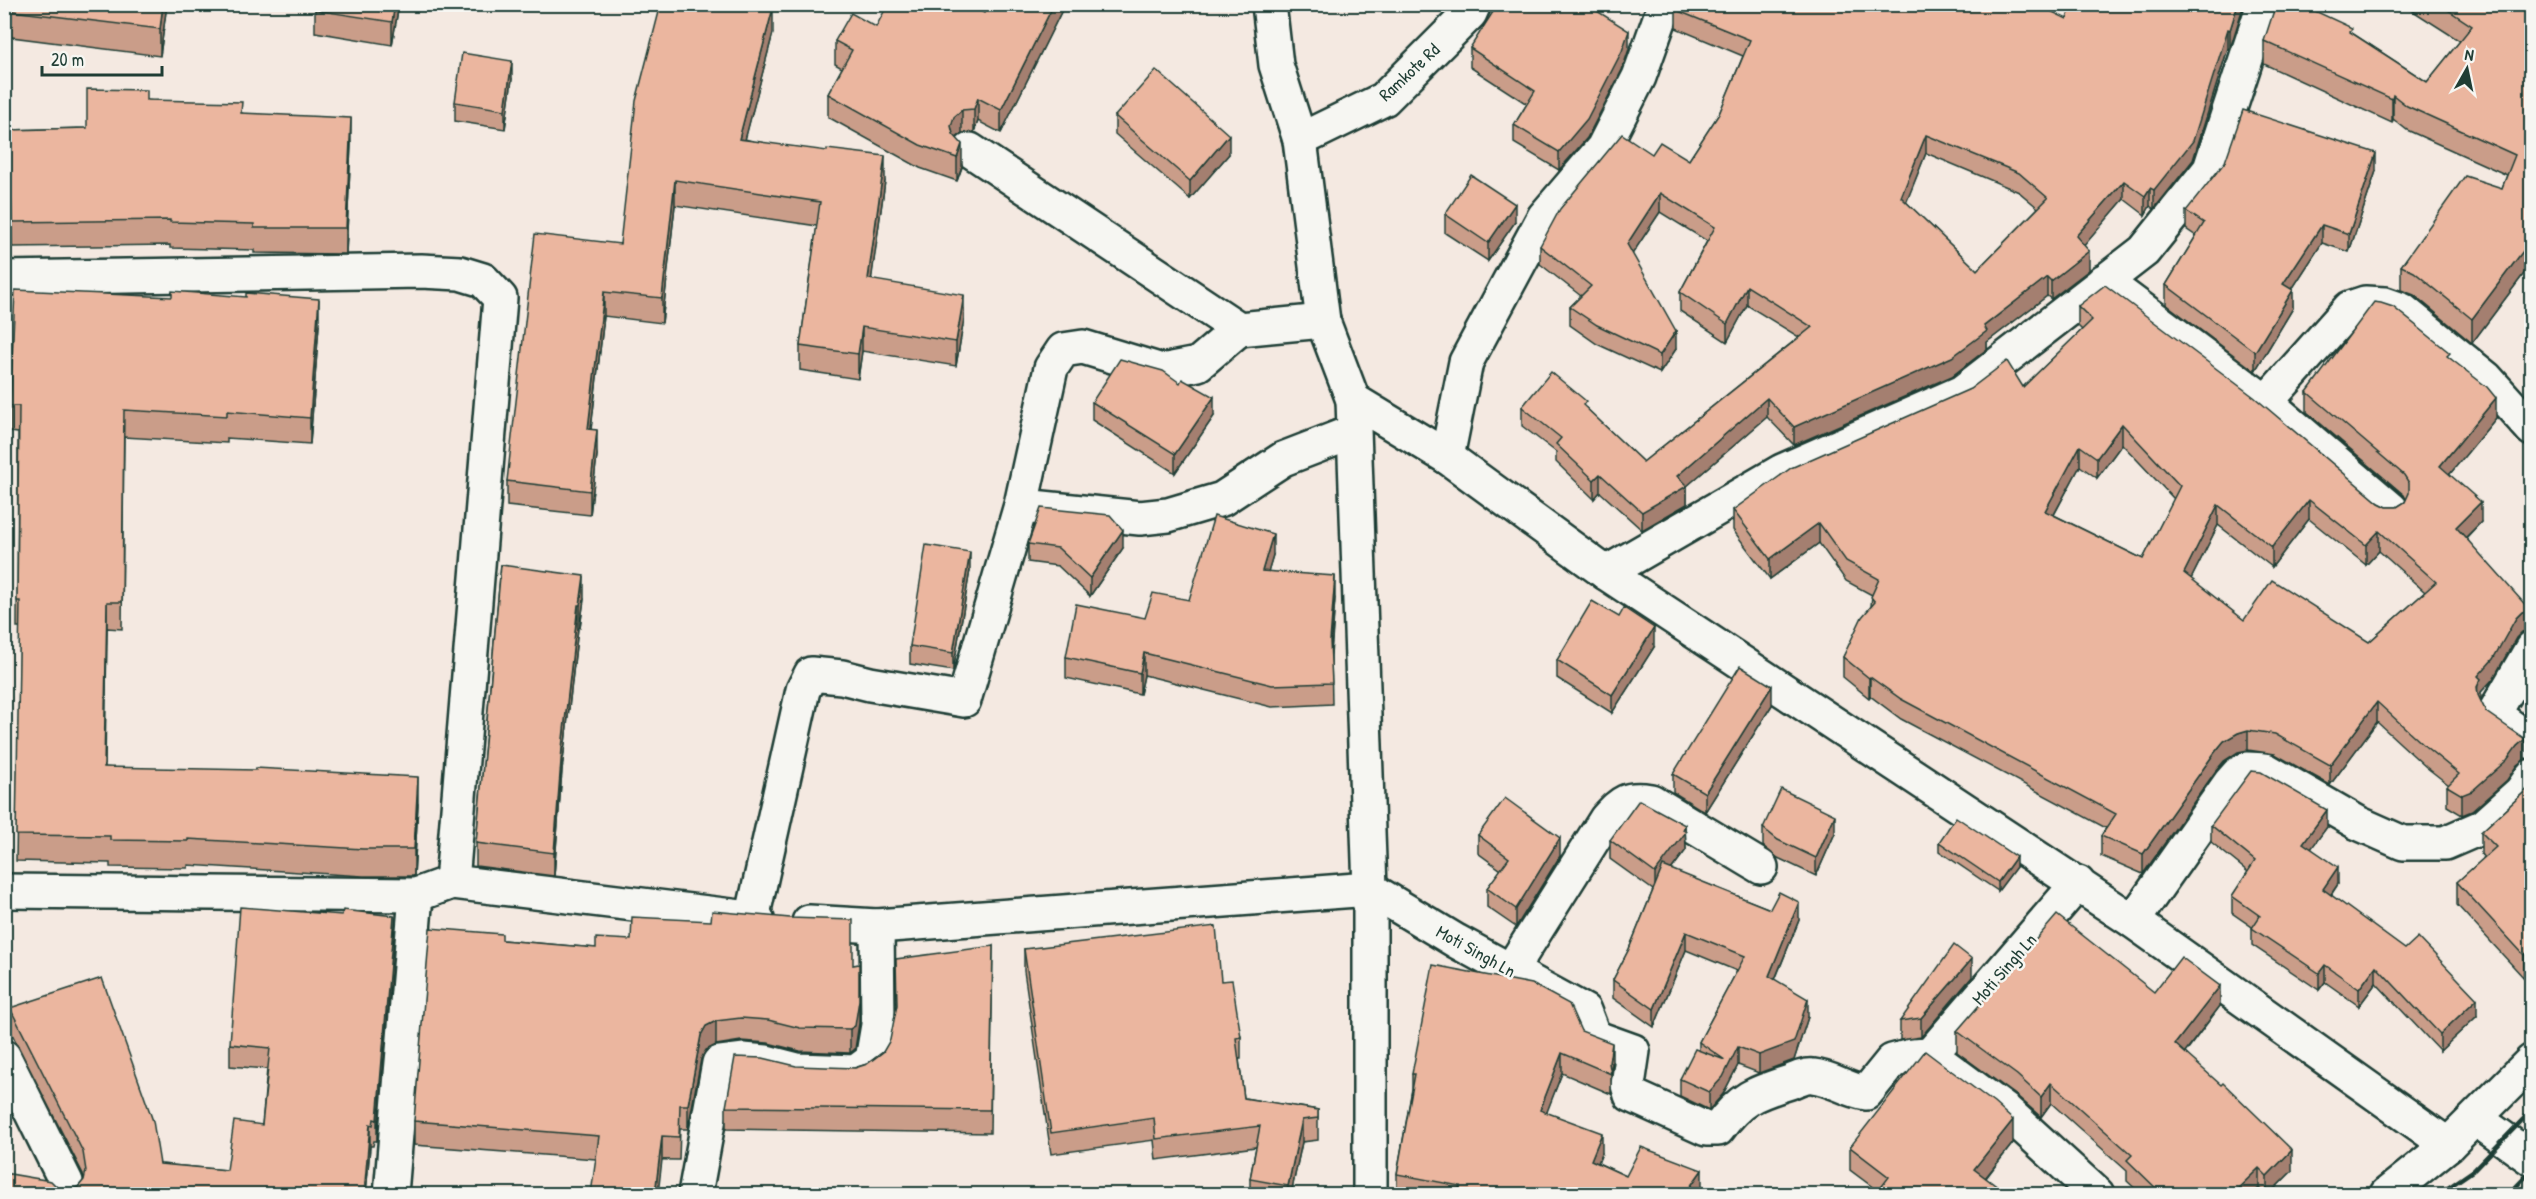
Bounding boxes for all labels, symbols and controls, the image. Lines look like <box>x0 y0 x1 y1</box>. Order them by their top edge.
street label: Ramkote Rd <box>1373 37 1445 107</box>
scale bar <box>42 39 162 77</box>
north arrow <box>2437 39 2497 99</box>
text: N <box>2463 43 2476 66</box>
text: 20 m <box>51 47 84 72</box>
street label: Moti Singh Ln <box>1432 919 1520 983</box>
street label: Moti Singh Ln <box>1966 928 2042 1010</box>

